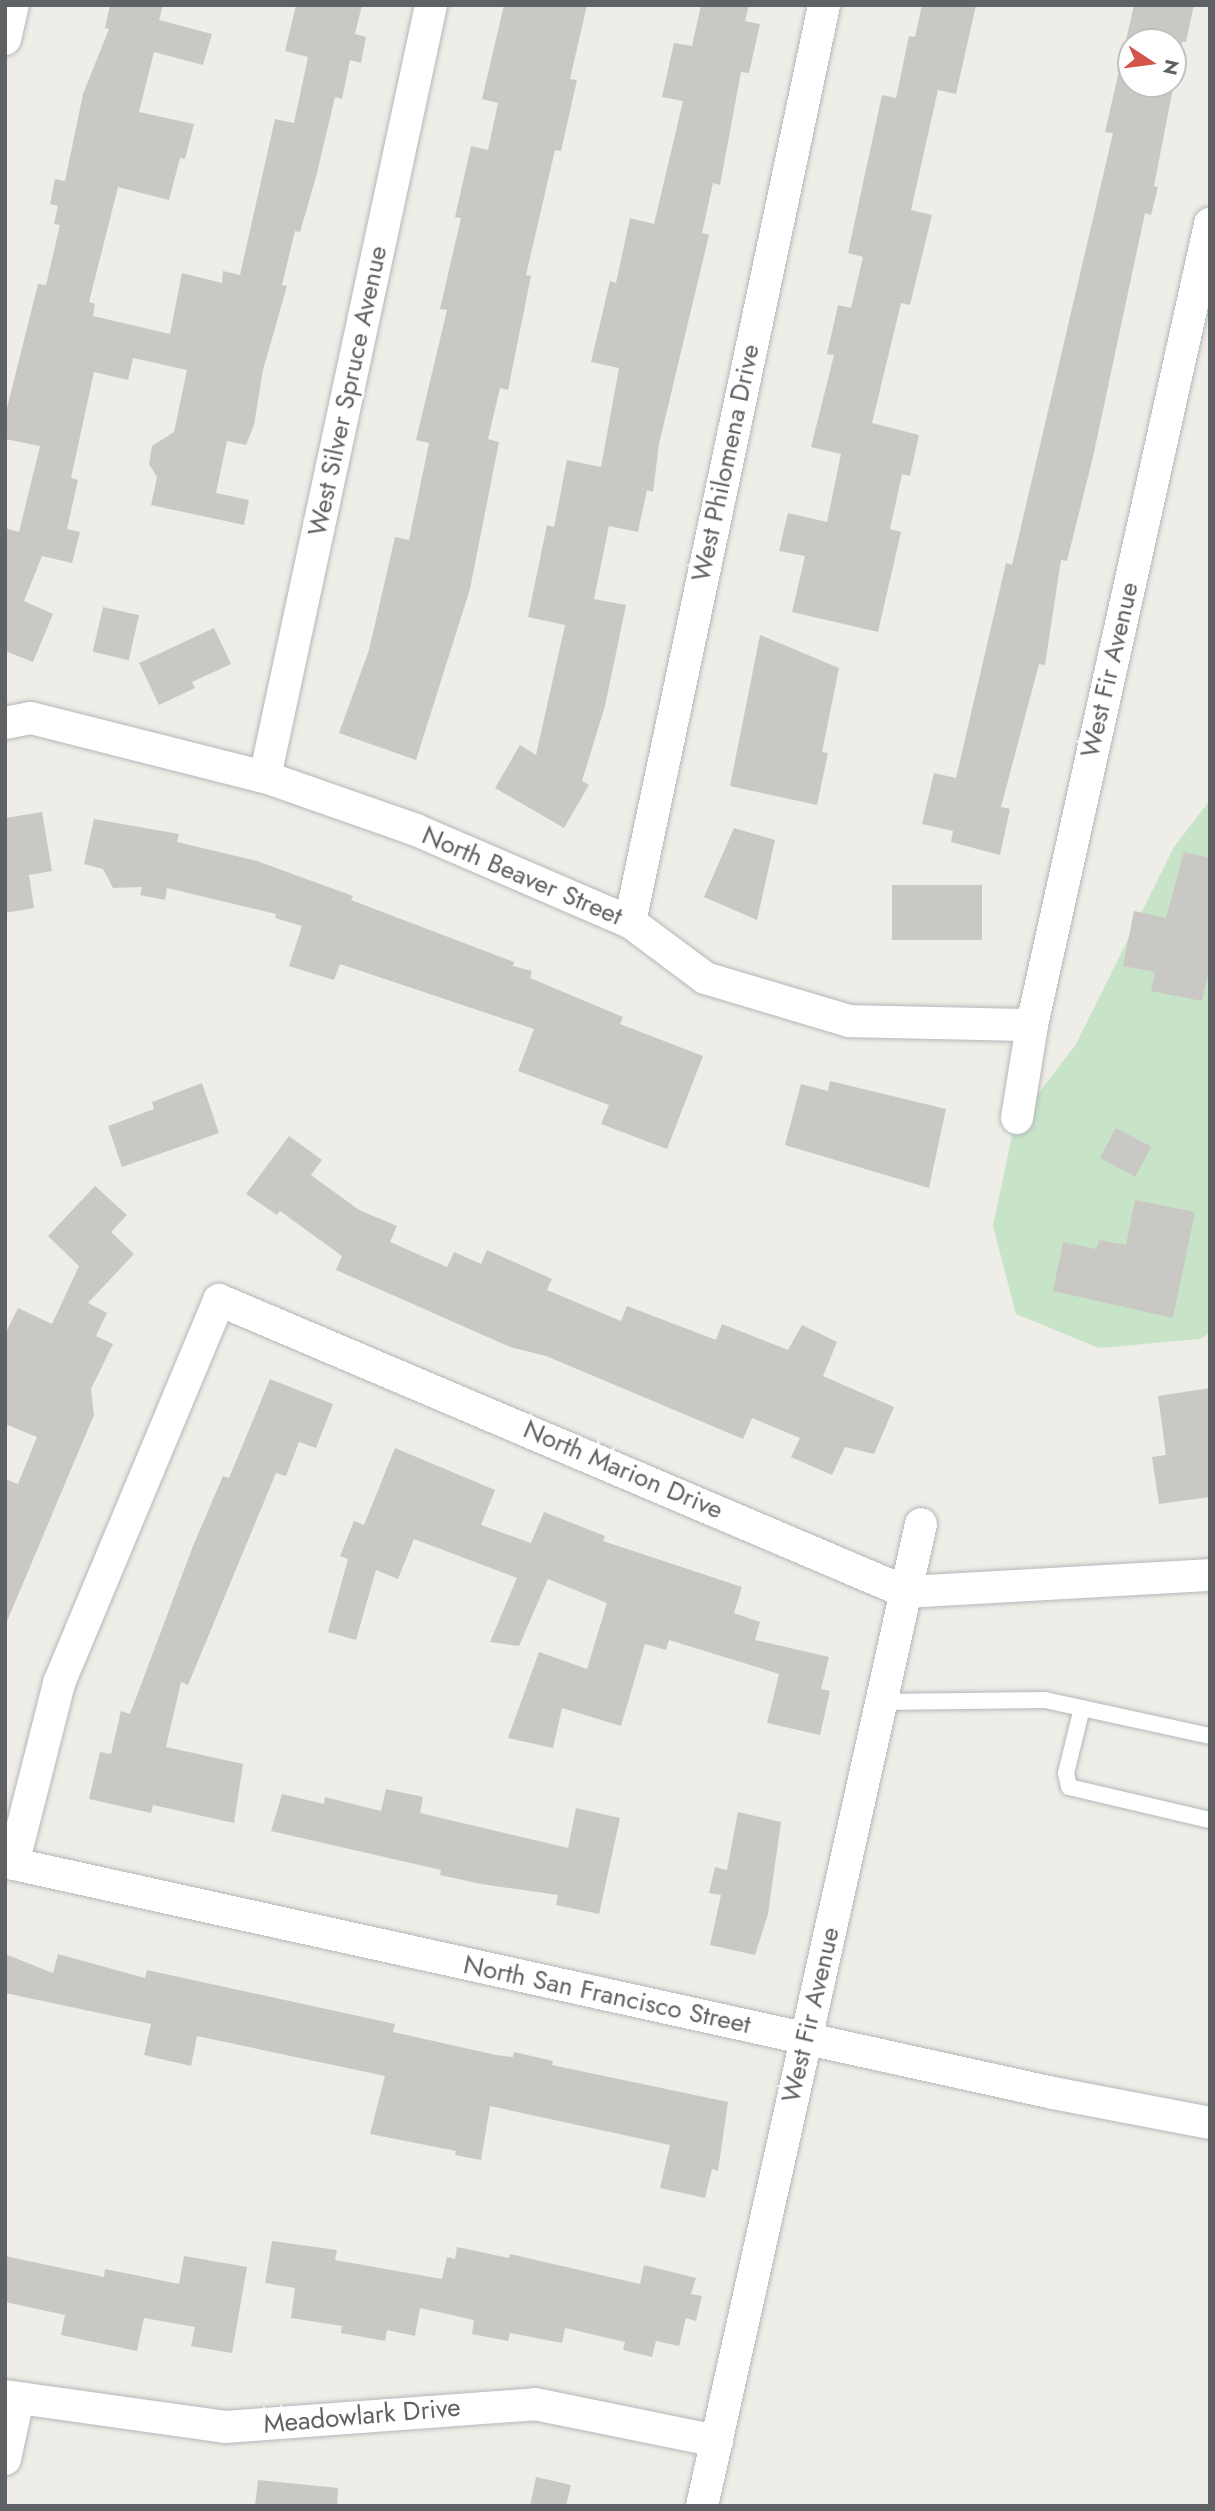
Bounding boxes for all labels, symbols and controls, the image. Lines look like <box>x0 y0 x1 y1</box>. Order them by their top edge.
north arrow <box>1117 28 1187 98</box>
text: N <box>1156 57 1186 78</box>
street label: West Silver Spruce Avenue <box>302 243 394 539</box>
street label: West Philomena Drive <box>686 341 766 585</box>
street label: West Fir Avenue <box>1075 579 1145 761</box>
street label: North Beaver Street <box>417 820 627 932</box>
street label: North Marion Drive <box>519 1414 727 1526</box>
street label: West Fir Avenue <box>776 1924 846 2106</box>
street label: North San Francisco Street <box>461 1949 753 2041</box>
street label: Meadowlark Drive <box>262 2392 462 2440</box>

